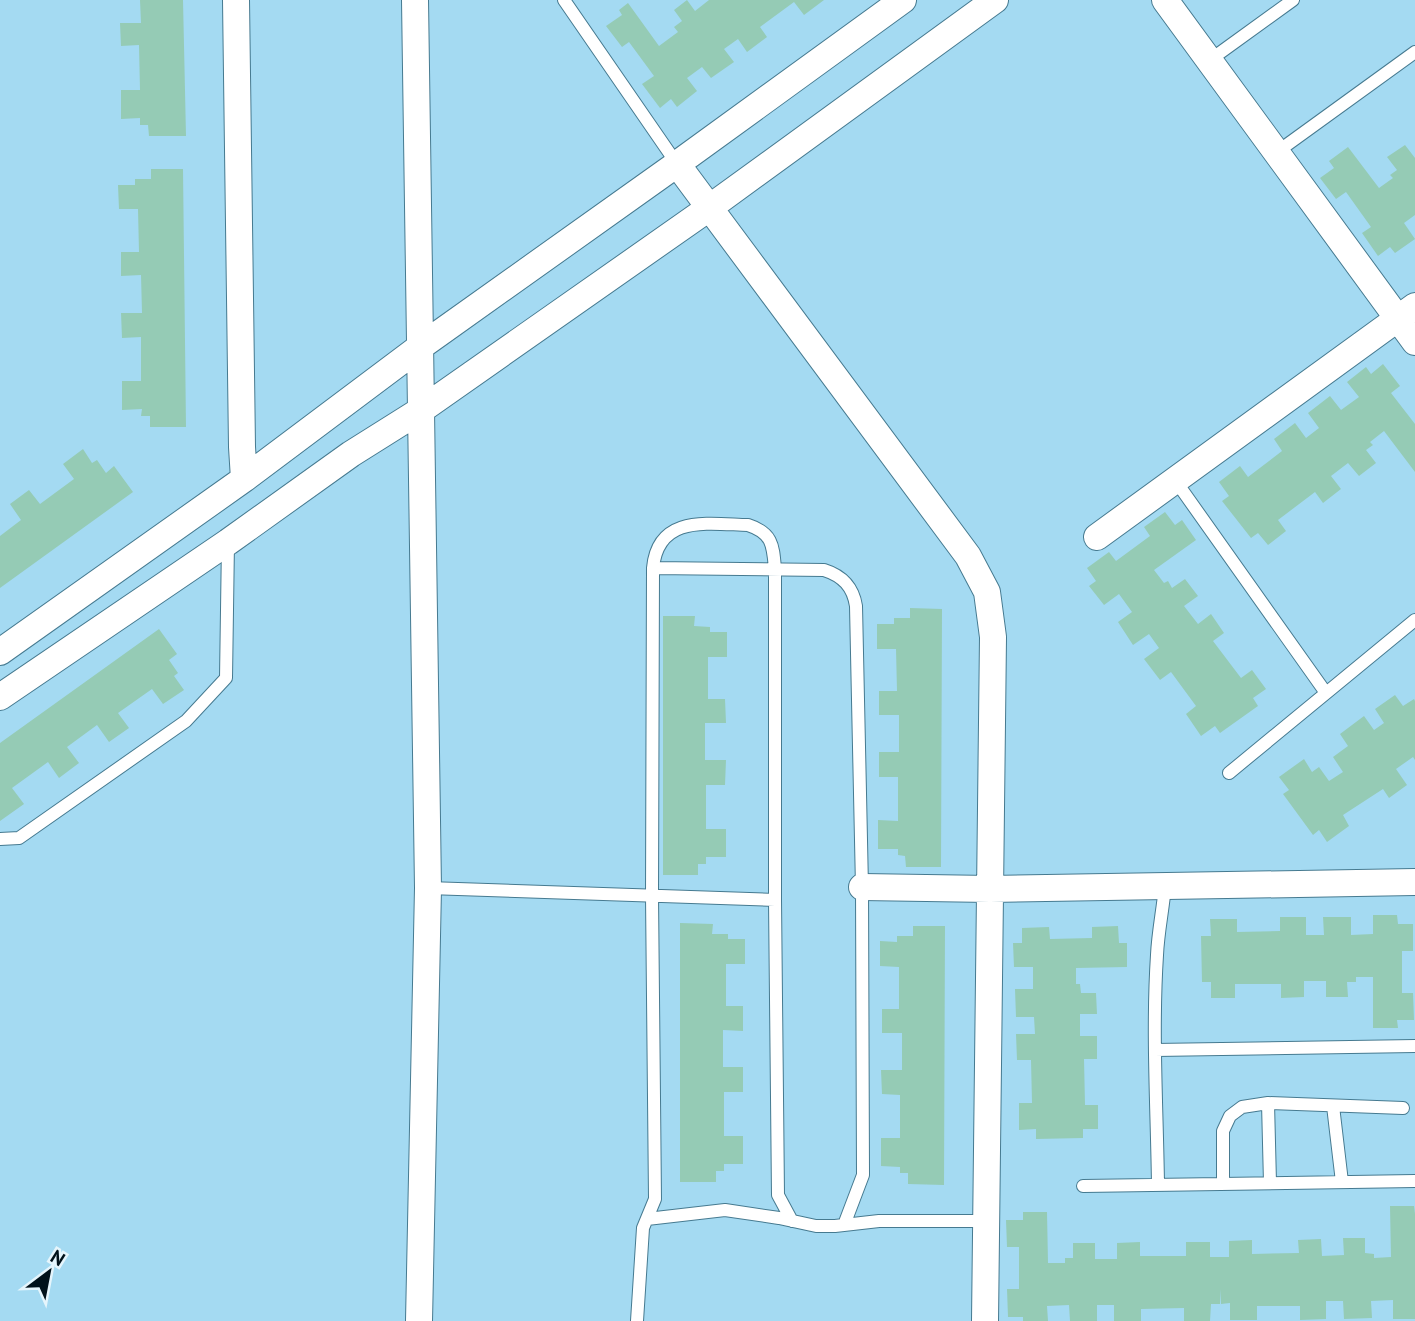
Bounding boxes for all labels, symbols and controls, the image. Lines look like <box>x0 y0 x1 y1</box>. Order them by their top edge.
north arrow <box>14 1237 84 1307</box>
text: N <box>46 1244 70 1271</box>

